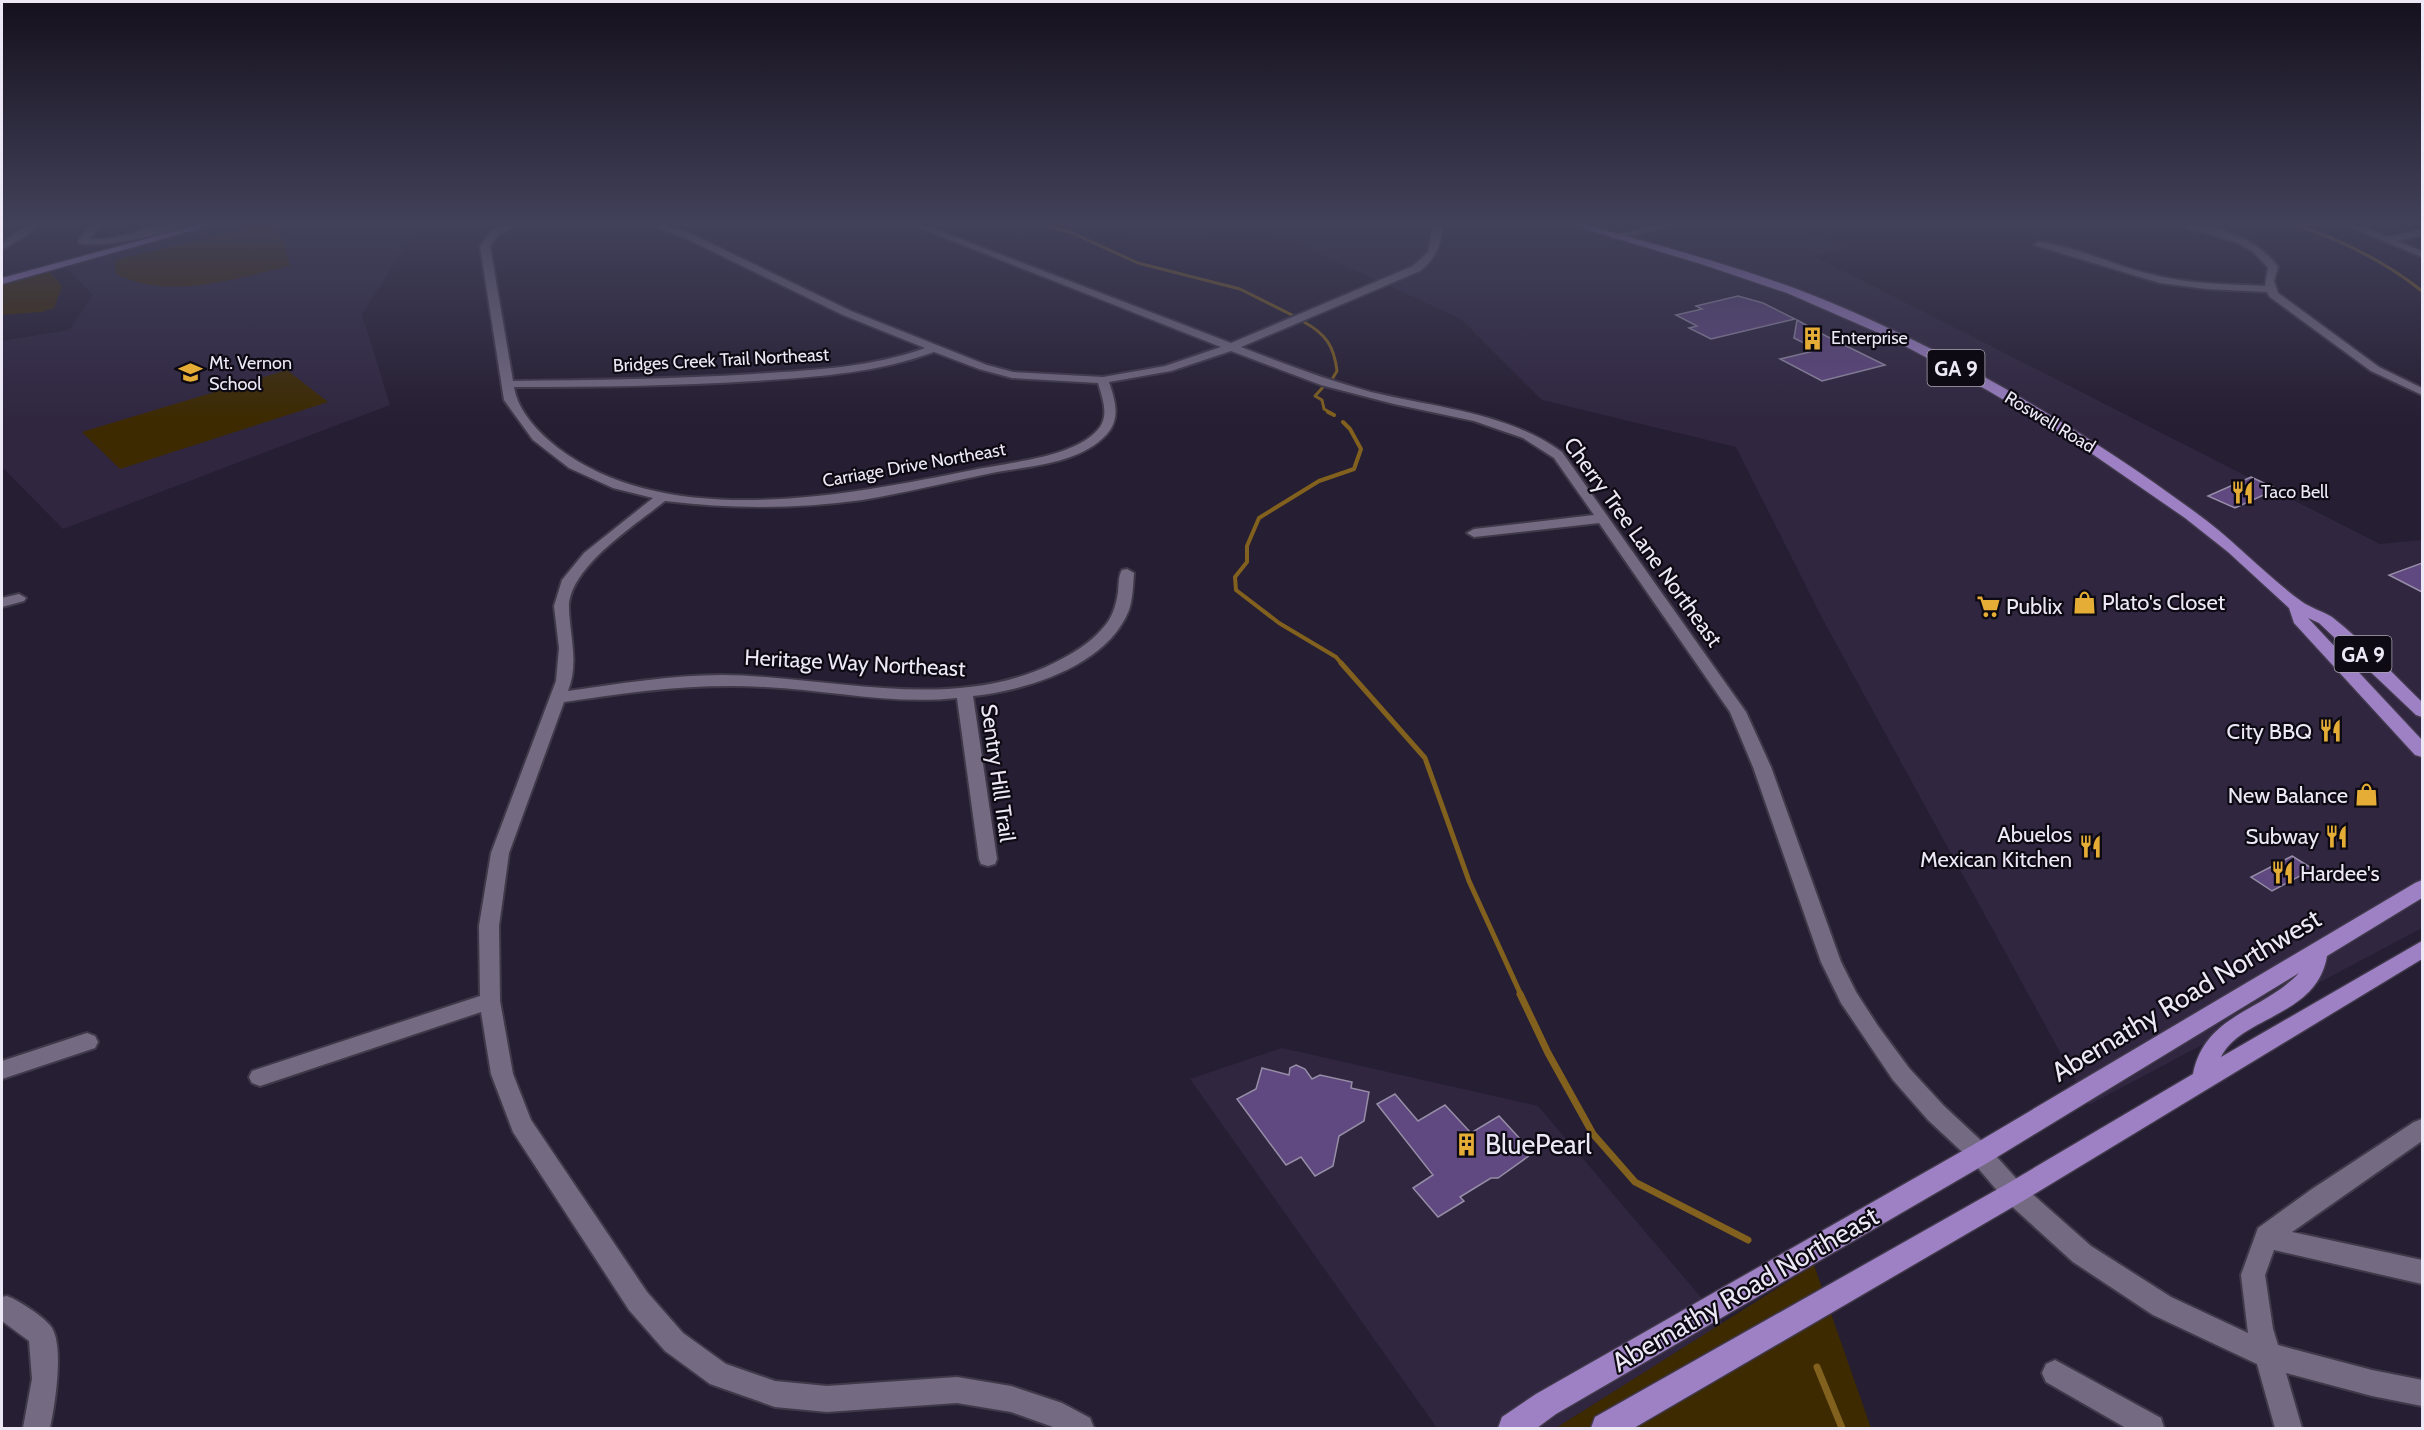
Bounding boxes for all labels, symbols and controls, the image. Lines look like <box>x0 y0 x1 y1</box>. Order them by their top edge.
building icon: Enterprise <box>1800 325 1826 351</box>
place label: Enterprise <box>1831 327 1908 349</box>
street label: Bridges Creek Trail Northeast <box>612 343 830 377</box>
road number: GA 9 <box>1928 350 1984 386</box>
place label: Mt. Vernon School <box>209 352 292 395</box>
school or university icon: Mt. Vernon School <box>178 360 204 386</box>
street label: Roswell Road <box>2001 386 2099 458</box>
street label: Cherry Tree Lane Northeast <box>1558 432 1729 653</box>
street label: Carriage Drive Northeast <box>821 438 1007 492</box>
restaurant icon: Taco Bell <box>2230 479 2256 505</box>
place label: Taco Bell <box>2261 481 2329 503</box>
shop icon: Plato's Closet <box>2071 589 2097 615</box>
place label: Plato's Closet <box>2102 589 2226 616</box>
supermarket icon: Publix <box>1975 593 2001 619</box>
place label: Publix <box>2006 593 2063 620</box>
road number: GA 9 <box>2334 636 2392 672</box>
street label: Heritage Way Northeast <box>744 644 967 682</box>
street label: Sentry Hill Trail <box>975 702 1021 844</box>
place label: City BBQ <box>2226 718 2312 745</box>
restaurant icon: City BBQ <box>2317 718 2343 744</box>
place label: New Balance <box>2228 782 2348 809</box>
shop icon: New Balance <box>2353 782 2379 808</box>
place label: Abuelos Mexican Kitchen <box>1920 821 2072 873</box>
place label: Subway <box>2246 823 2319 850</box>
restaurant icon: Subway <box>2324 823 2350 849</box>
restaurant icon: Abuelos Mexican Kitchen <box>2077 834 2103 860</box>
restaurant icon: Hardee's <box>2269 860 2295 886</box>
place label: Hardee's <box>2300 860 2380 887</box>
street label: Abernathy Road Northwest <box>2045 901 2327 1089</box>
place label: BluePearl <box>1485 1128 1592 1161</box>
building icon: BluePearl <box>1454 1131 1480 1157</box>
street label: Abernathy Road Northeast <box>1606 1199 1884 1379</box>

